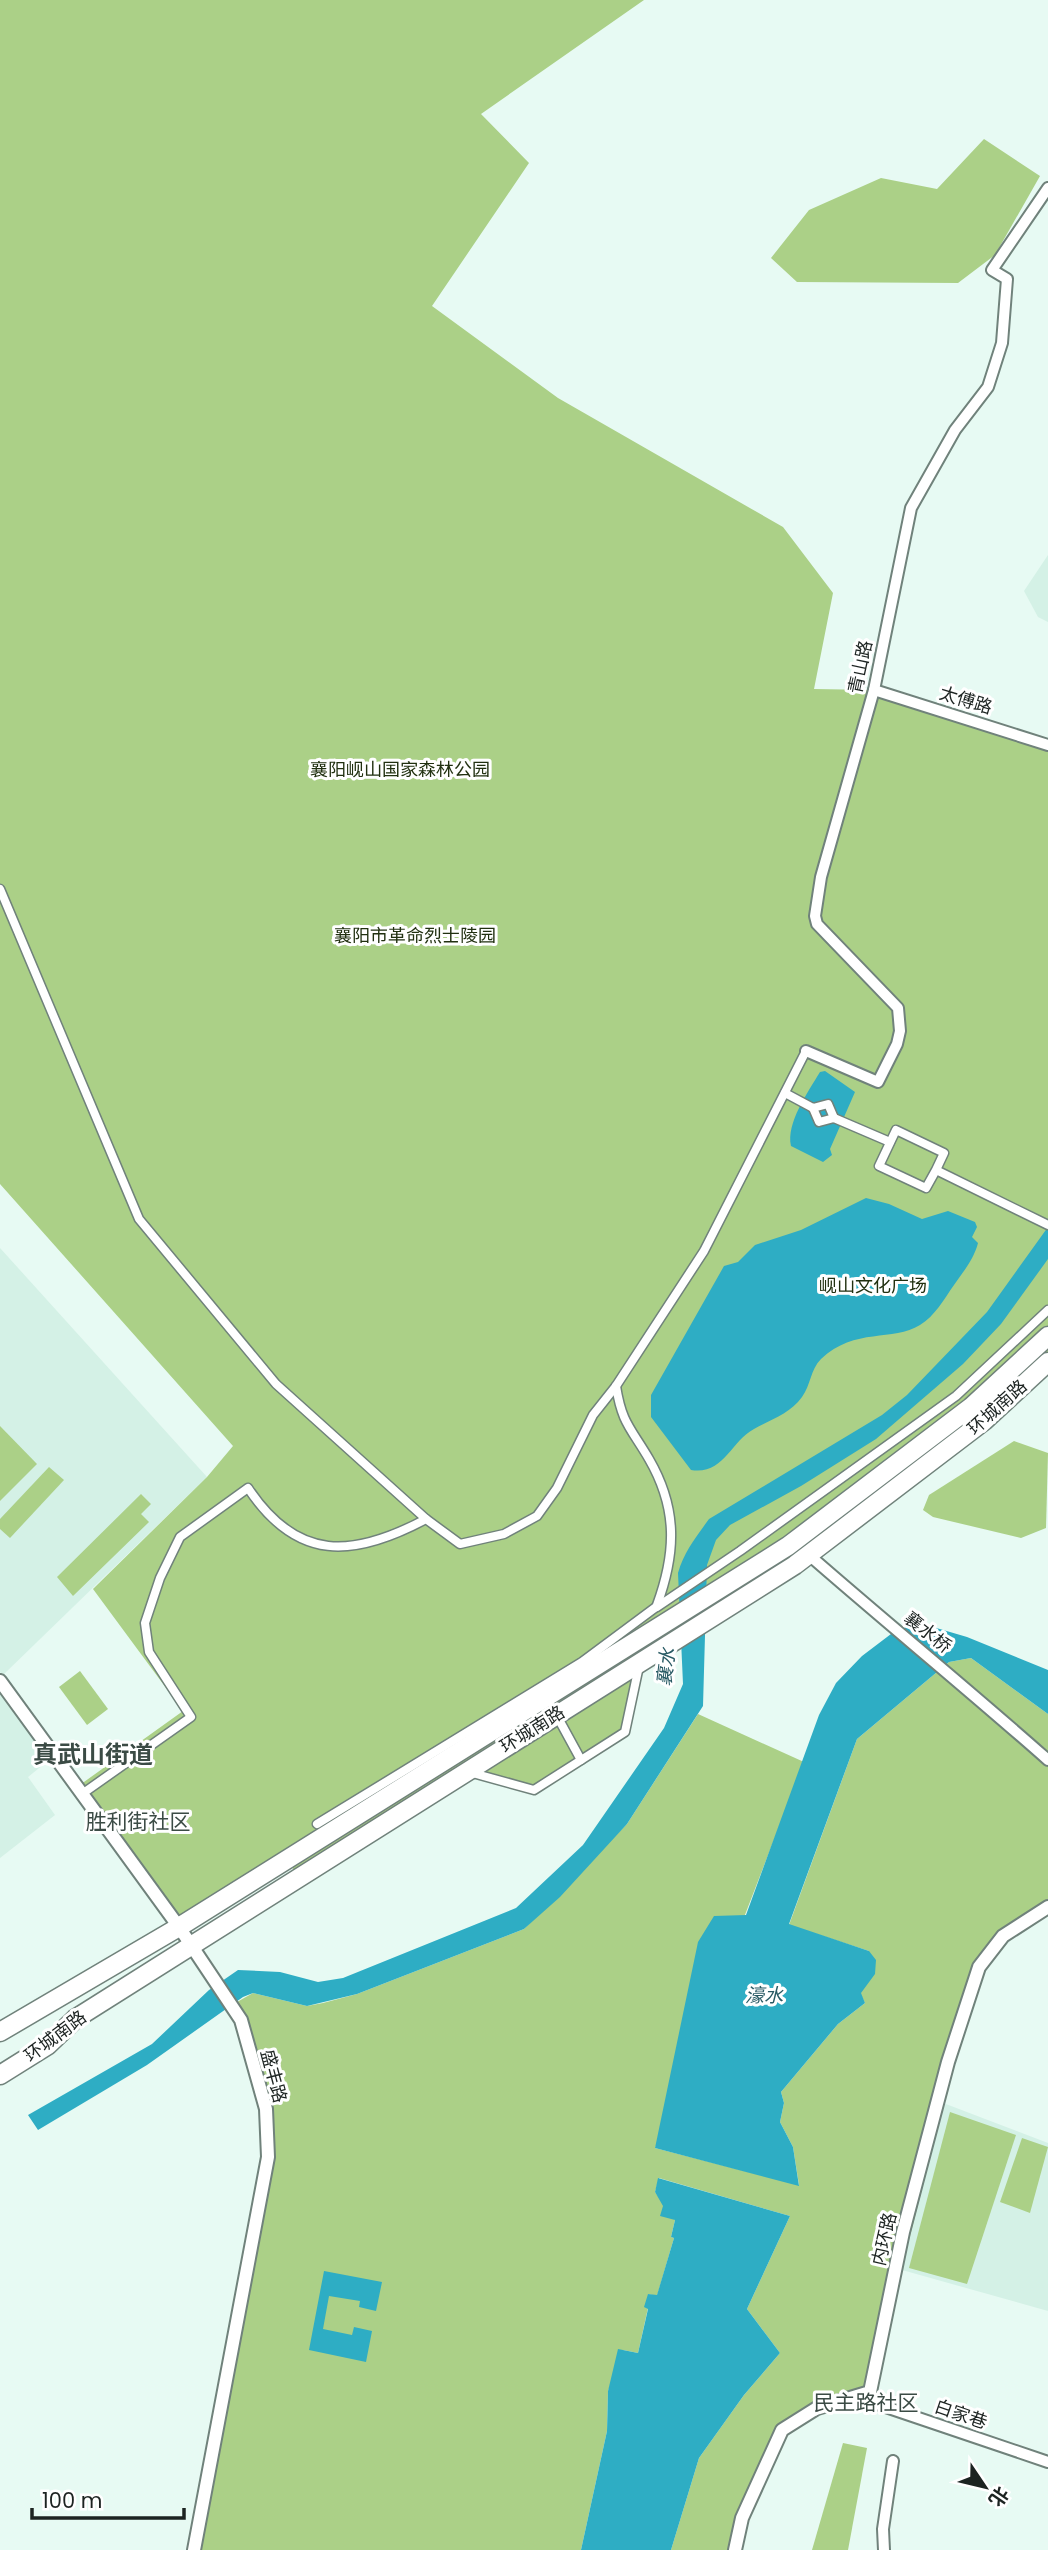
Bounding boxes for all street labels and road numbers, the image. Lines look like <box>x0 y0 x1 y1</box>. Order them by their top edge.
street label: 青山路 <box>842 638 878 696</box>
street label: 太傅路 <box>937 680 995 720</box>
street label: 环城南路 <box>962 1374 1032 1440</box>
street label: 襄水桥 <box>899 1606 957 1658</box>
street label: 环城南路 <box>495 1699 569 1759</box>
street label: 环城南路 <box>19 2004 91 2068</box>
street label: 盛丰路 <box>255 2047 293 2105</box>
street label: 内环路 <box>866 2210 902 2268</box>
street label: 白家巷 <box>931 2393 991 2435</box>

